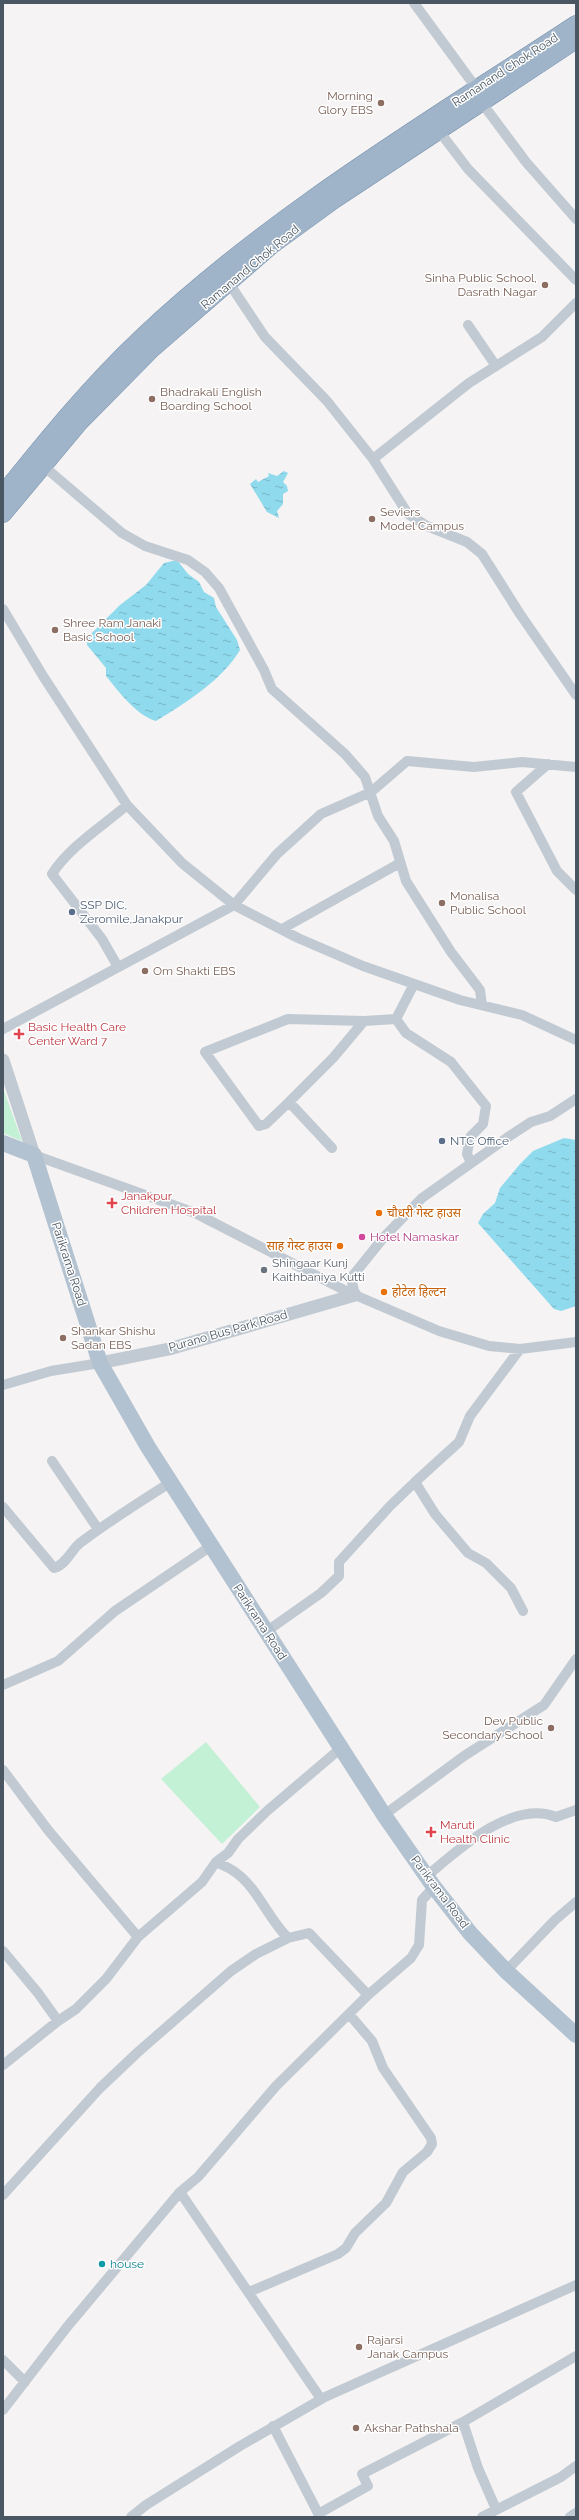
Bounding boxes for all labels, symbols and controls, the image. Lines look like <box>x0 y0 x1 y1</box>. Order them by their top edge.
street label: Ramanand Chok Road <box>449 31 561 109</box>
place label: Morning Glory EBS <box>318 89 373 117</box>
marker: Morning Glory EBS <box>376 98 386 108</box>
street label: Ramanand Chok Road <box>198 222 302 312</box>
place label: Sinha Public School, Dasrath Nagar <box>425 271 538 299</box>
marker: Sinha Public School, Dasrath Nagar <box>540 280 550 290</box>
place label: Bhadrakali English Boarding School <box>160 385 262 413</box>
marker: Bhadrakali English Boarding School <box>147 394 157 404</box>
place label: Seviers Model Campus <box>380 505 464 533</box>
marker: Seviers Model Campus <box>367 514 377 524</box>
place label: Shree Ram Janaki Basic School <box>63 616 161 644</box>
marker: Shree Ram Janaki Basic School <box>50 625 60 635</box>
place label: Monalisa Public School <box>450 889 527 917</box>
place label: SSP DIC, Zeromile,Janakpur <box>80 898 184 926</box>
marker: Monalisa Public School <box>437 898 447 908</box>
marker: SSP DIC, Zeromile,Janakpur <box>67 907 77 917</box>
place label: Om Shakti EBS <box>153 964 236 978</box>
marker: Om Shakti EBS <box>140 966 150 976</box>
place label: Basic Health Care Center Ward 7 <box>28 1020 126 1048</box>
marker: Basic Health Care Center Ward 7 <box>13 1028 25 1040</box>
place label: NTC Office <box>450 1134 509 1148</box>
marker: NTC Office <box>437 1136 447 1146</box>
place label: Janakpur Children Hospital <box>121 1189 217 1217</box>
marker: Janakpur Children Hospital <box>106 1197 118 1209</box>
place label: चौधरी गेस्ट हाउस <box>387 1205 462 1220</box>
marker: चौधरी गेस्ट हाउस <box>374 1208 384 1218</box>
street label: Parikrama Road <box>49 1220 89 1308</box>
place label: Hotel Namaskar <box>370 1230 460 1244</box>
marker: Hotel Namaskar <box>357 1232 367 1242</box>
place label: साह गेस्ट हाउस <box>267 1238 333 1253</box>
marker: साह गेस्ट हाउस <box>335 1241 345 1251</box>
place label: Shingaar Kunj Kaithbaniya Kutti <box>272 1256 365 1284</box>
marker: Shingaar Kunj Kaithbaniya Kutti <box>259 1265 269 1275</box>
place label: होटेल हिल्टन <box>392 1284 446 1299</box>
marker: होटेल हिल्टन <box>379 1287 389 1297</box>
street label: Purano Bus Park Road <box>167 1307 289 1355</box>
place label: Shankar Shishu Sadan EBS <box>71 1324 156 1352</box>
marker: Shankar Shishu Sadan EBS <box>58 1333 68 1343</box>
street label: Parikrama Road <box>230 1582 290 1662</box>
place label: Dev Public Secondary School <box>442 1714 544 1742</box>
marker: Dev Public Secondary School <box>546 1723 556 1733</box>
place label: Maruti Health Clinic <box>440 1818 510 1846</box>
marker: Maruti Health Clinic <box>425 1826 437 1838</box>
street label: Parikrama Road <box>408 1853 472 1931</box>
place label: house <box>110 2257 144 2271</box>
marker: house <box>97 2259 107 2269</box>
place label: Rajarsi Janak Campus <box>367 2333 448 2361</box>
marker: Rajarsi Janak Campus <box>354 2342 364 2352</box>
place label: Akshar Pathshala <box>364 2421 459 2435</box>
marker: Akshar Pathshala <box>351 2423 361 2433</box>

